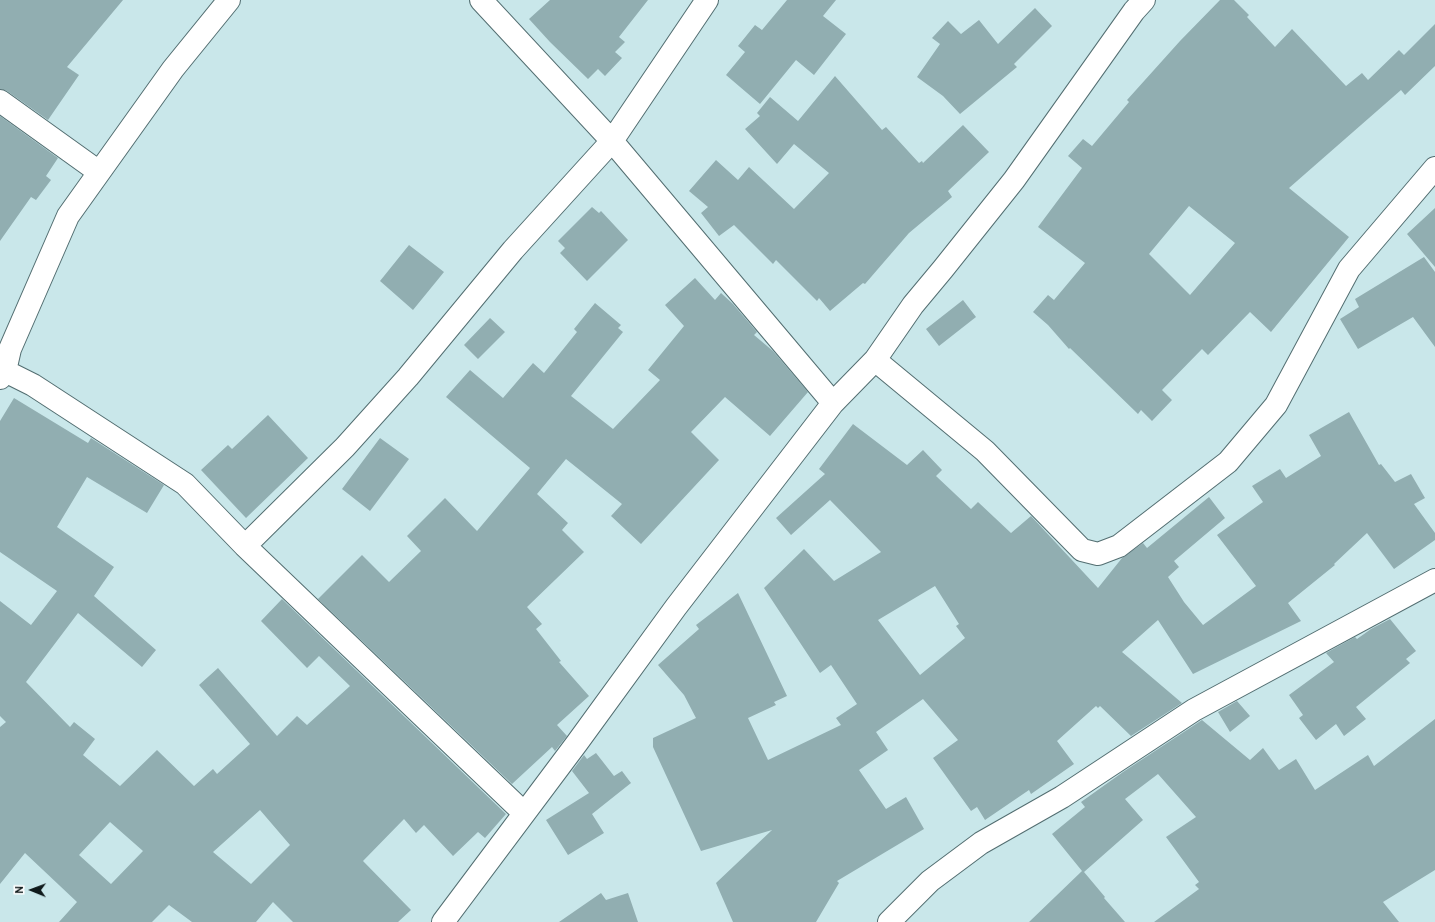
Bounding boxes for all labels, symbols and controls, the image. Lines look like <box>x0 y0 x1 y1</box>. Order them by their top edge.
north arrow <box>12 870 52 910</box>
text: N <box>13 886 27 894</box>

